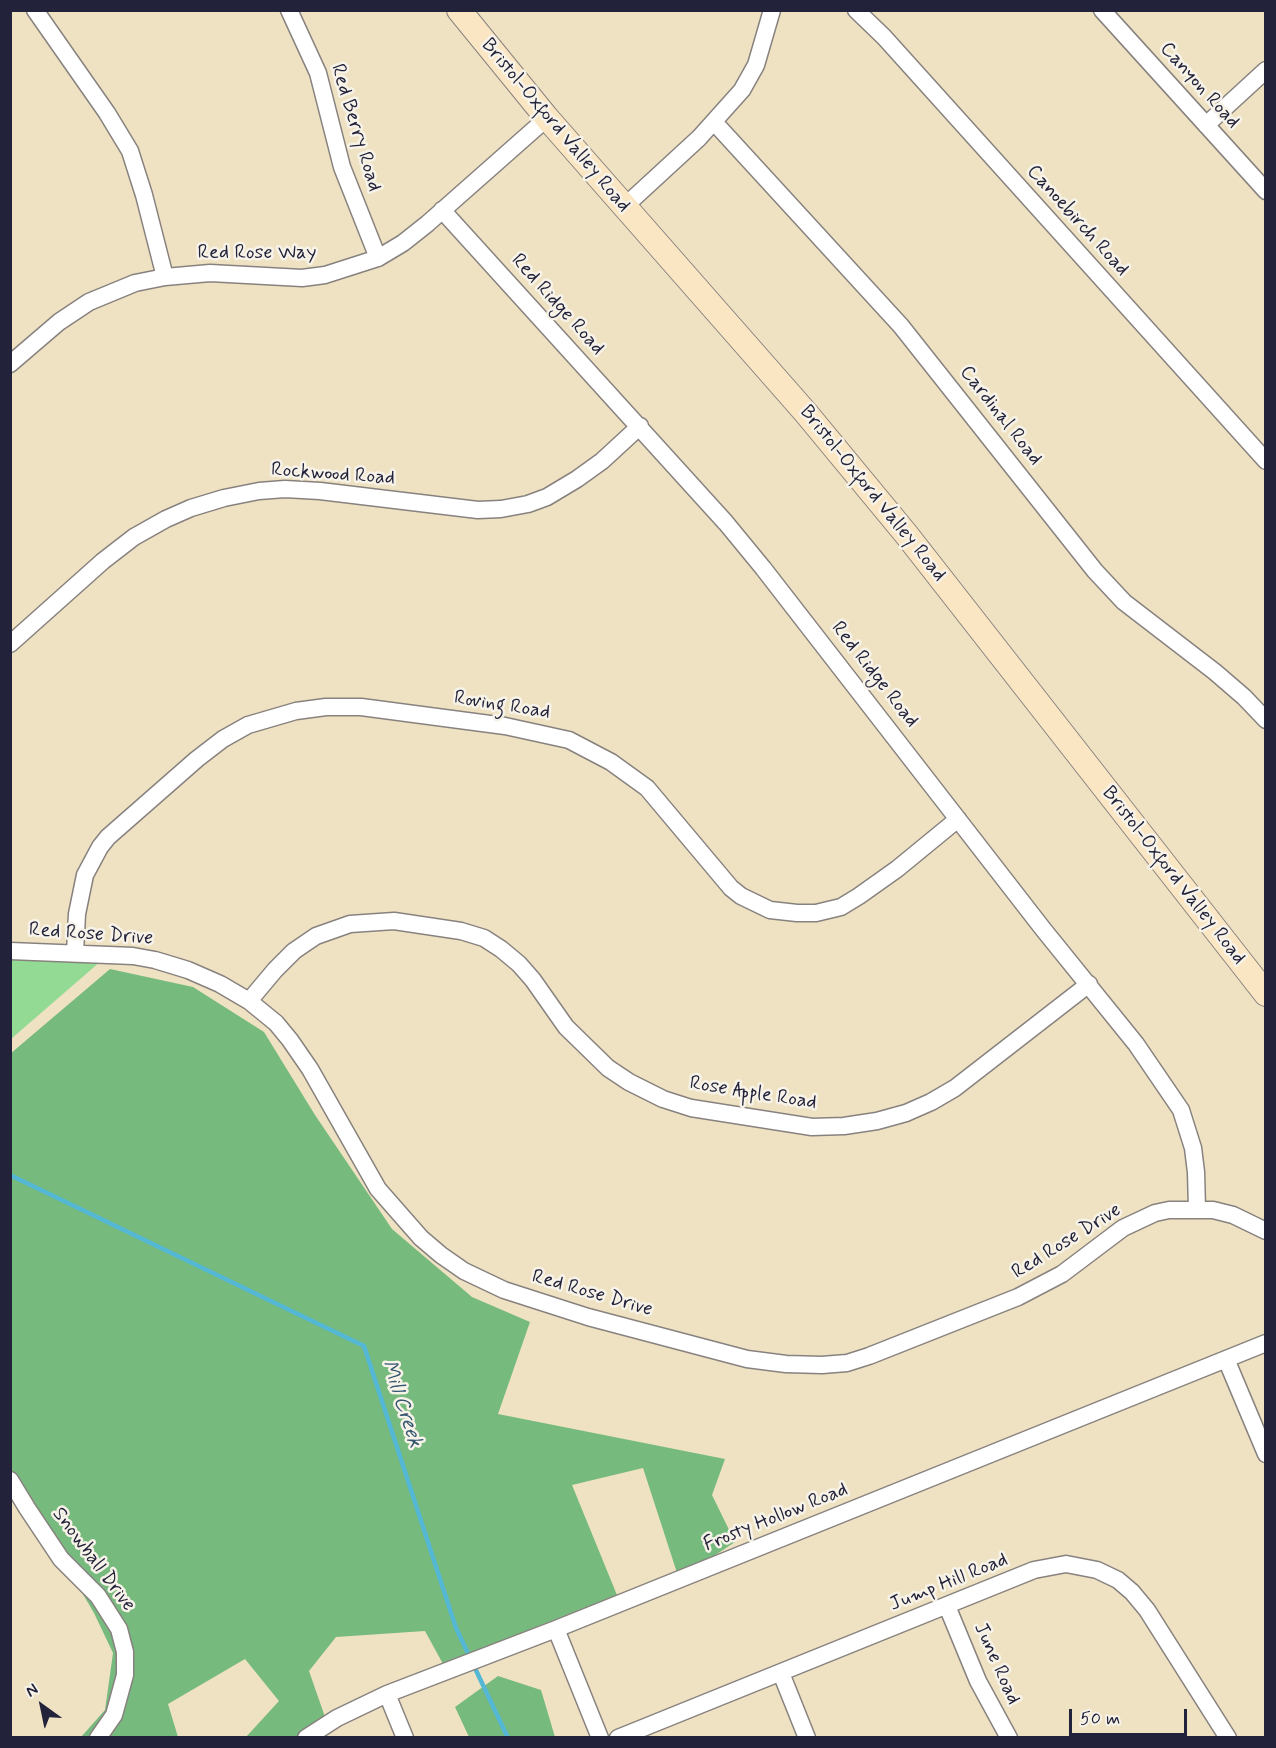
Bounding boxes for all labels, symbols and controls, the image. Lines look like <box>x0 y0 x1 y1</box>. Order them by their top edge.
street label: Bristol-Oxford Valley Road <box>475 34 635 218</box>
street label: Canyon Road <box>1154 38 1244 134</box>
street label: Red Berry Road <box>324 61 386 195</box>
street label: Canoebirch Road <box>1021 160 1133 282</box>
street label: Red Rose Way <box>197 242 317 266</box>
street label: Red Ridge Road <box>505 249 609 361</box>
street label: Cardinal Road <box>954 361 1046 471</box>
street label: Bristol-Oxford Valley Road <box>794 401 950 587</box>
street label: Rockwood Road <box>270 459 396 491</box>
street label: Red Ridge Road <box>825 617 923 733</box>
street label: Roving Road <box>452 687 552 725</box>
street label: Bristol-Oxford Valley Road <box>1096 782 1250 970</box>
street label: Red Rose Drive <box>28 919 154 951</box>
street label: Rose Apple Road <box>688 1072 818 1116</box>
street label: Red Rose Drive <box>1008 1199 1126 1285</box>
street label: Red Rose Drive <box>529 1265 655 1323</box>
water label: Mill Creek <box>375 1357 427 1451</box>
street label: Frosty Hollow Road <box>701 1478 851 1558</box>
street label: Snowball Drive <box>46 1503 140 1617</box>
street label: Jump Hill Road <box>887 1548 1011 1618</box>
street label: June Road <box>967 1619 1025 1709</box>
north arrow <box>12 1676 72 1736</box>
text: N <box>22 1679 42 1702</box>
scale bar <box>1072 1697 1190 1735</box>
text: 50 m <box>1080 1707 1120 1731</box>

